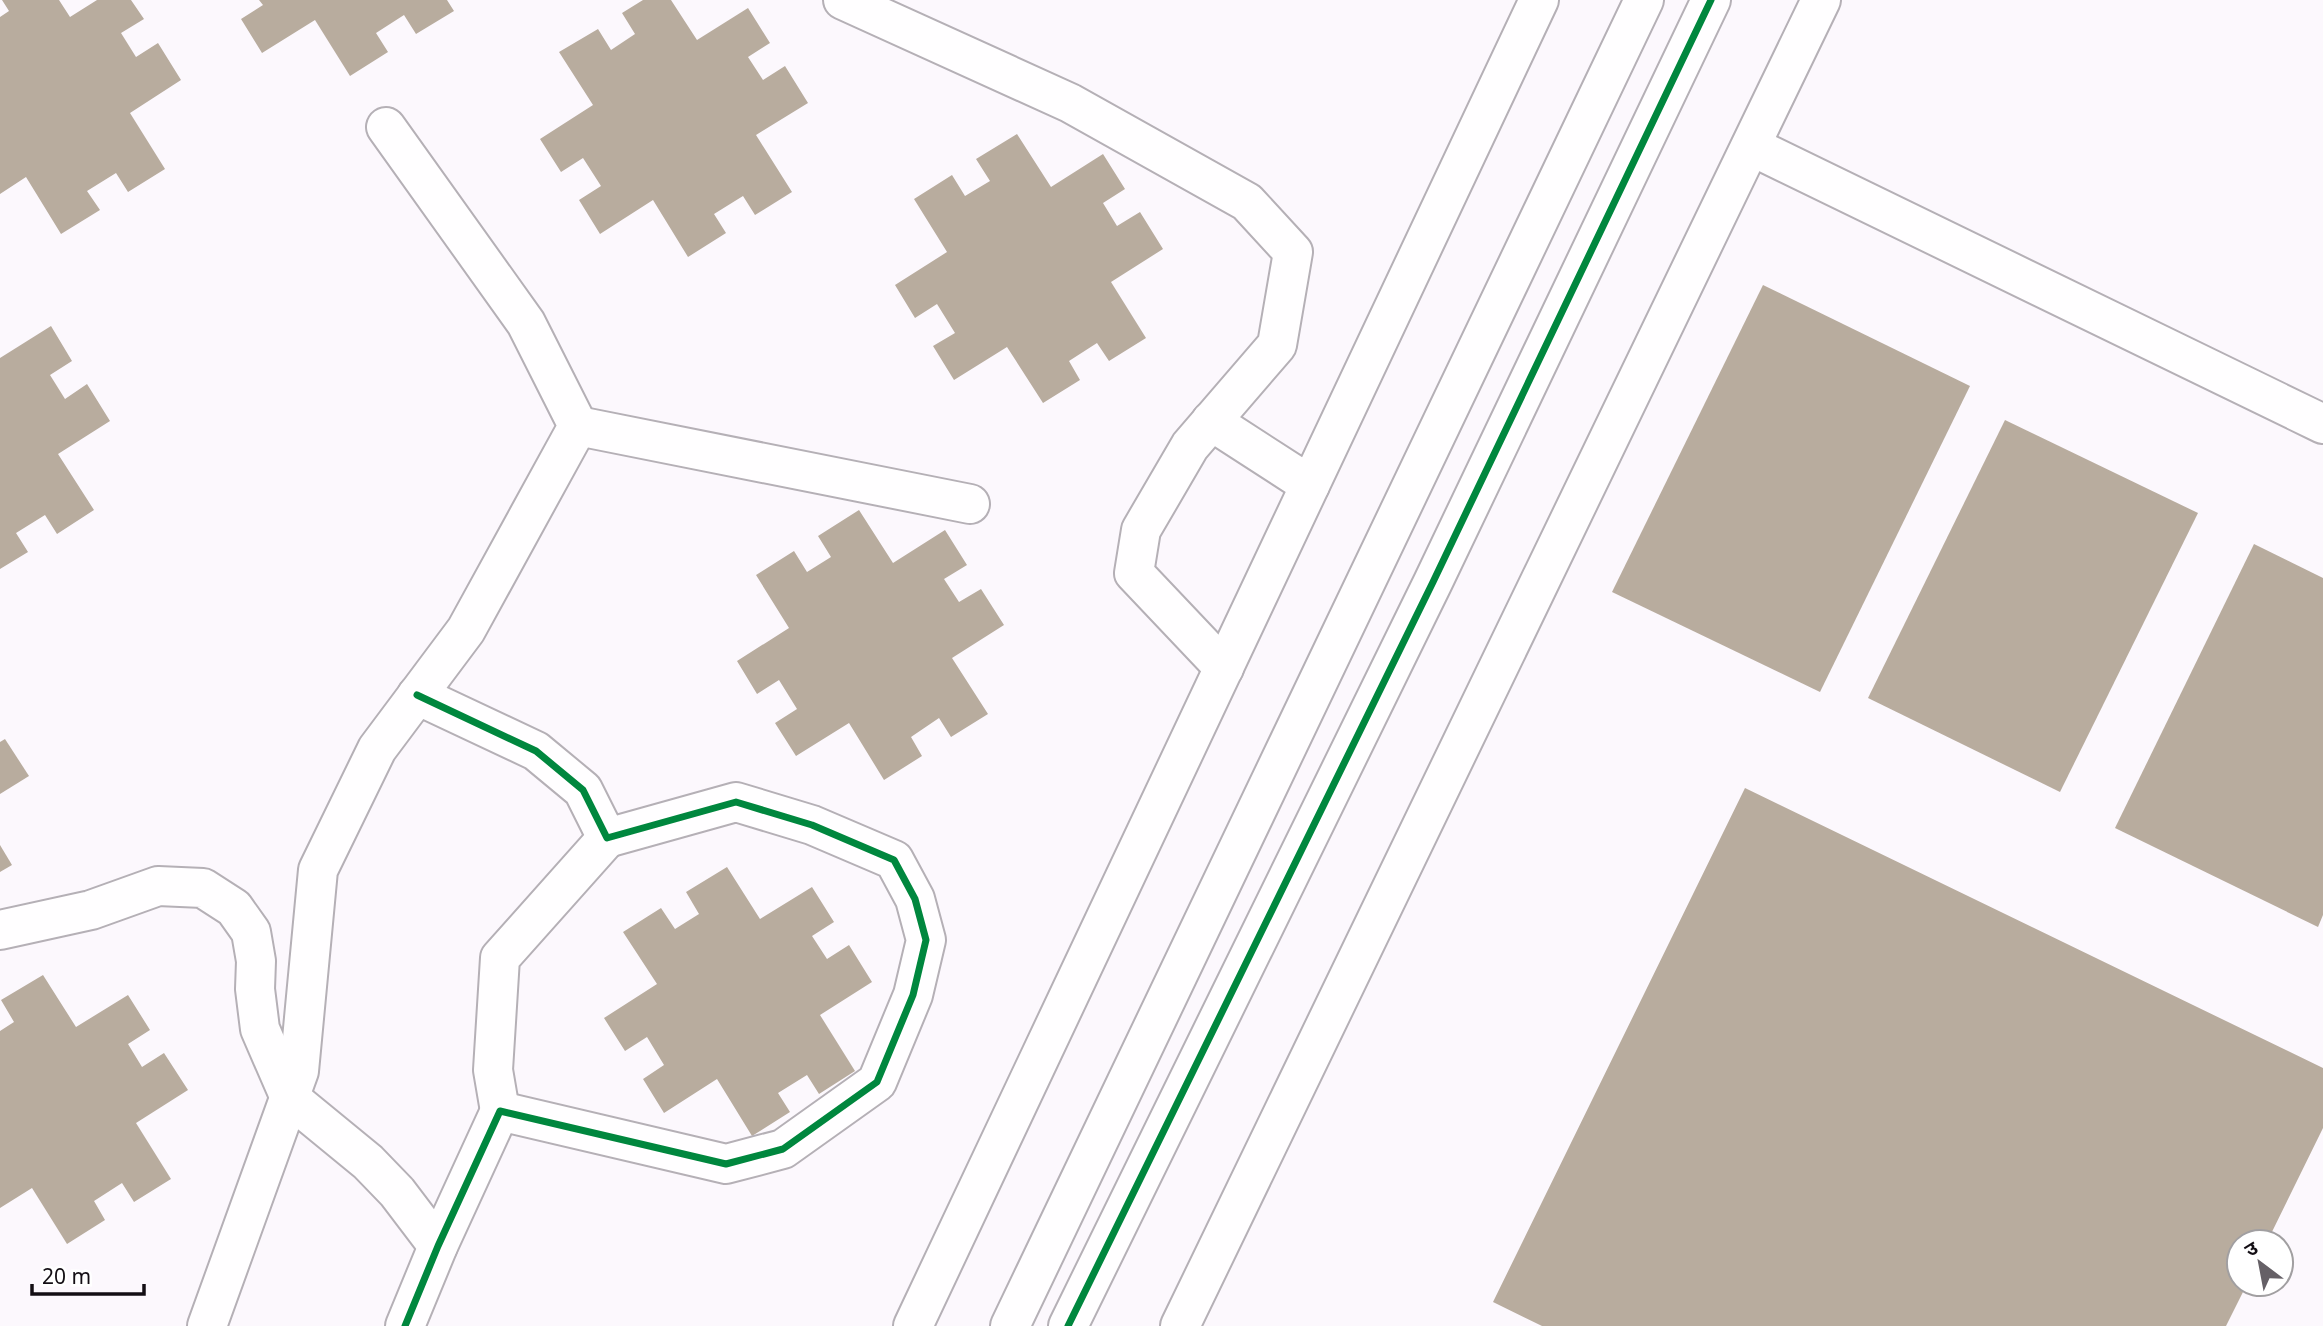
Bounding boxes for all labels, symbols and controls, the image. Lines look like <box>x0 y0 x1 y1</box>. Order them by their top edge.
north arrow <box>2225 1228 2295 1298</box>
text: उ <box>2239 1234 2263 1263</box>
scale bar <box>32 1252 144 1296</box>
text: 20 m <box>42 1262 91 1290</box>

